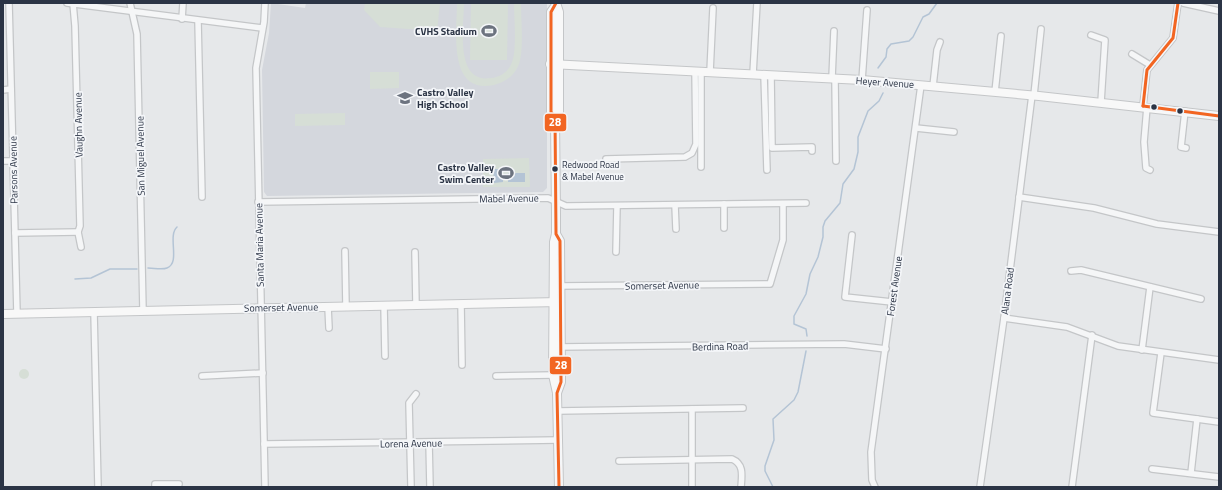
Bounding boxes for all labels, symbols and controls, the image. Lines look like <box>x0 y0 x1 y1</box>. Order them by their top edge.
sports icon: CVHS Stadium <box>480 22 498 40</box>
place label: CVHS Stadium <box>415 24 477 39</box>
street label: Heyer Avenue <box>855 73 915 92</box>
place label: Castro Valley High School <box>417 85 473 112</box>
school or university icon: Castro Valley High School <box>396 89 414 107</box>
street label: Vaughn Avenue <box>70 92 87 158</box>
unlabelled marker <box>1149 102 1159 112</box>
unlabelled marker <box>1175 106 1185 116</box>
line badge: 28 <box>544 113 567 132</box>
text: 28 <box>549 114 561 130</box>
street label: San Miguel Avenue <box>132 116 149 196</box>
street label: Parsons Avenue <box>5 136 22 204</box>
place label: Redwood Road & Mabel Avenue <box>562 158 624 183</box>
place label: Castro Valley Swim Center <box>438 160 494 187</box>
sports icon: Castro Valley Swim Center <box>497 164 515 182</box>
marker: Redwood Road & Mabel Avenue <box>550 164 560 174</box>
street label: Mabel Avenue <box>479 190 539 207</box>
street label: Santa Maria Avenue <box>251 203 268 287</box>
street label: Forest Avenue <box>883 255 906 317</box>
street label: Alana Road <box>997 267 1018 316</box>
street label: Somerset Avenue <box>625 277 699 294</box>
street label: Somerset Avenue <box>244 299 318 316</box>
street label: Berdina Road <box>692 339 748 354</box>
line badge: 28 <box>549 356 572 375</box>
text: 28 <box>555 357 567 373</box>
street label: Lorena Avenue <box>380 435 442 452</box>

